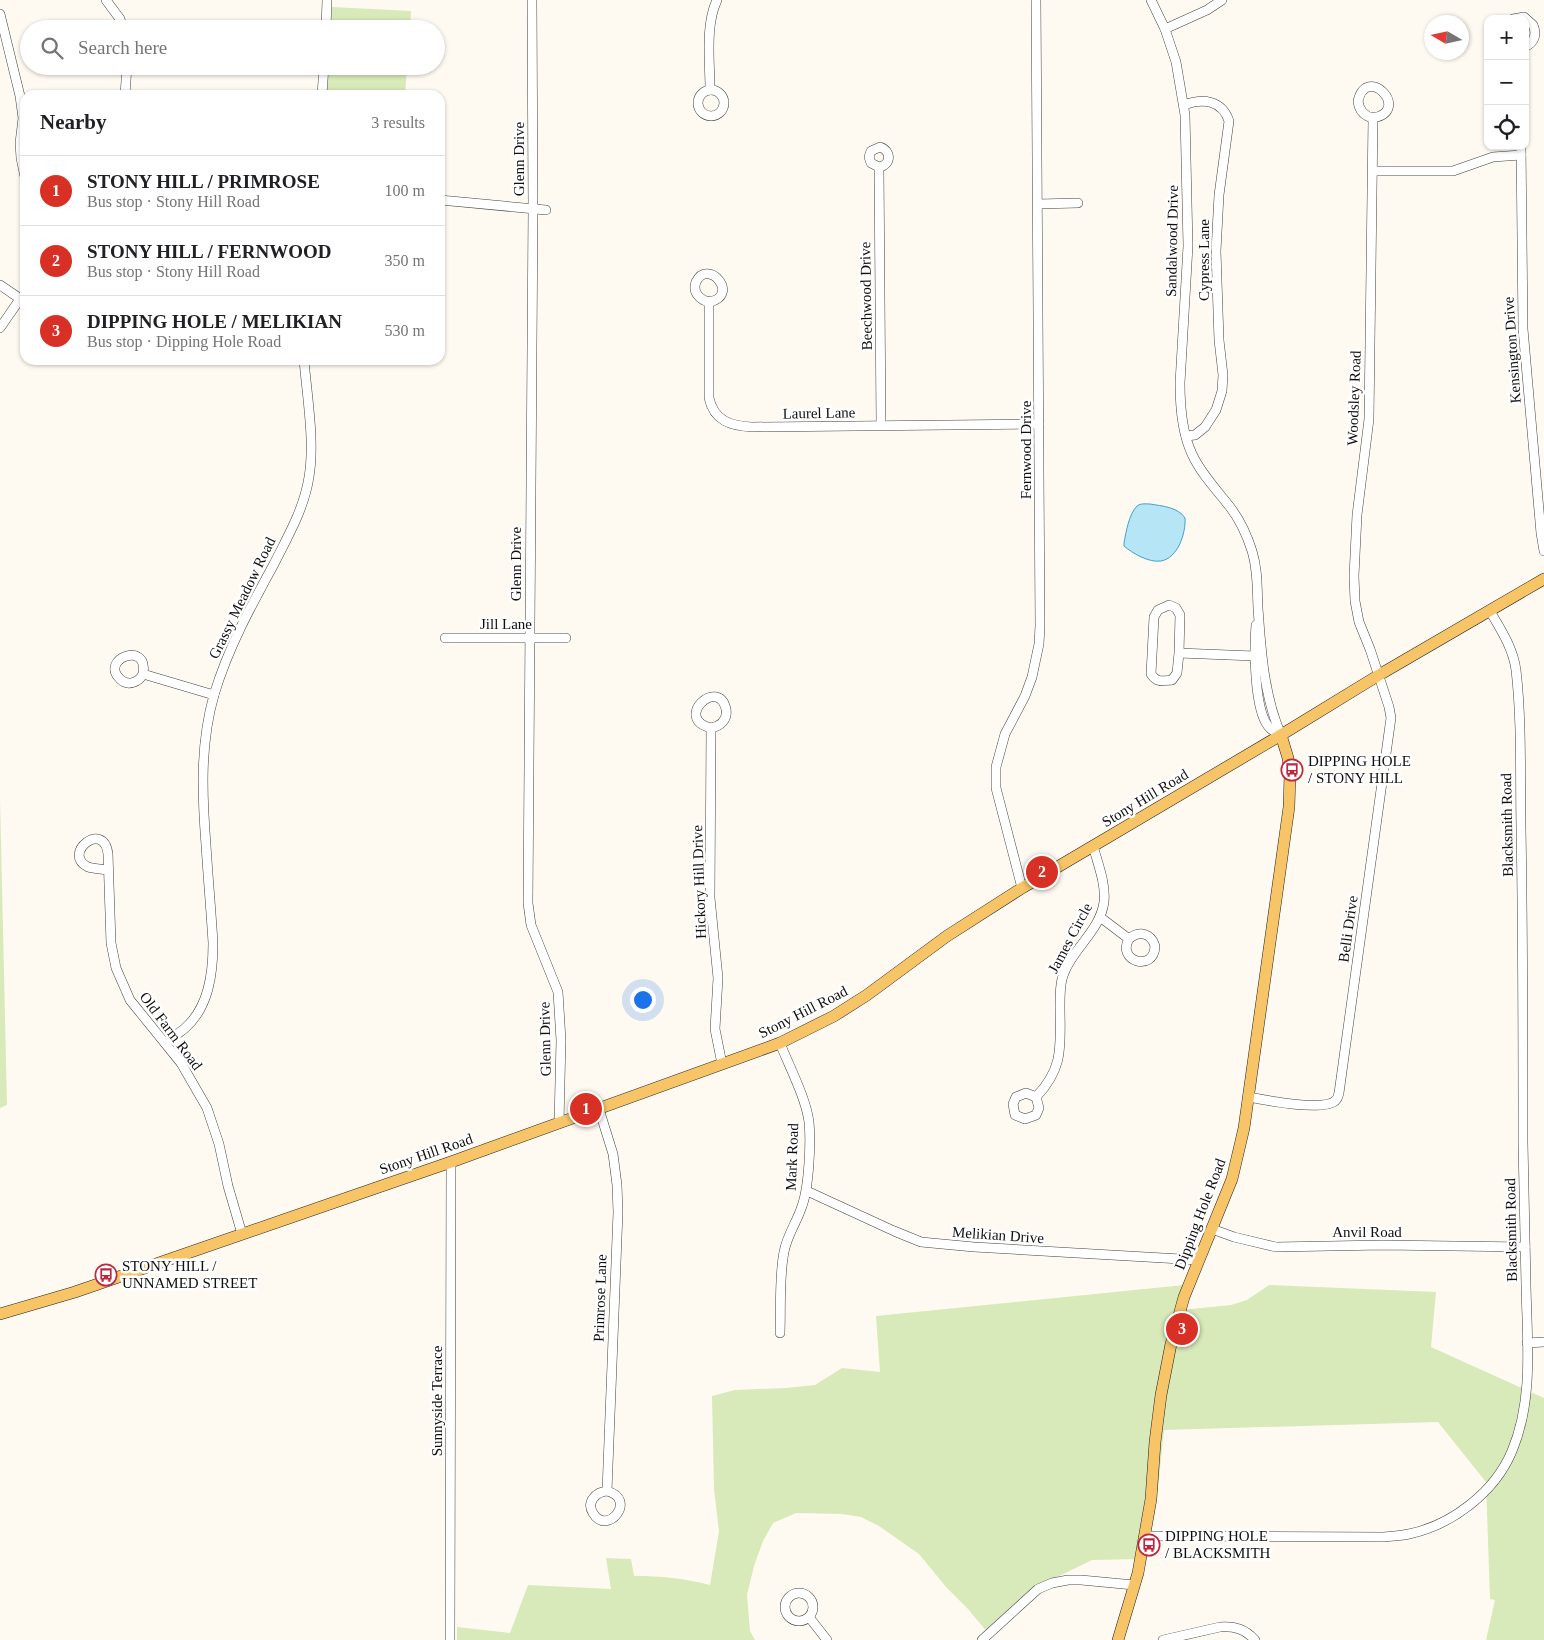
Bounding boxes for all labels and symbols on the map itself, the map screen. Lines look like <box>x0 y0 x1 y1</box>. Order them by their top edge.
north arrow <box>1424 15 1469 60</box>
street label: Glenn Drive <box>511 121 527 196</box>
street label: Sandalwood Drive <box>1163 184 1181 297</box>
street label: Cypress Lane <box>1196 219 1212 301</box>
street label: Beechwood Drive <box>857 241 875 350</box>
street label: Kensington Drive <box>1500 296 1524 404</box>
street label: Woodsley Road <box>1344 350 1364 446</box>
street label: Fernwood Drive <box>1018 400 1034 499</box>
street label: Laurel Lane <box>782 404 856 422</box>
street label: Glenn Drive <box>508 526 524 601</box>
street label: Grassy Meadow Road <box>206 534 279 661</box>
street label: Jill Lane <box>480 616 532 632</box>
place label: DIPPING HOLE / STONY HILL <box>1308 753 1411 786</box>
bus stop icon: DIPPING HOLE / STONY HILL <box>1280 758 1304 782</box>
street label: Stony Hill Road <box>1099 766 1191 830</box>
street label: Blacksmith Road <box>1498 773 1516 877</box>
street label: Hickory Hill Drive <box>689 824 709 939</box>
pin: 2 <box>1026 853 1058 891</box>
street label: Belli Drive <box>1335 894 1361 963</box>
street label: James Circle <box>1045 900 1095 976</box>
street label: Stony Hill Road <box>756 983 851 1041</box>
your location <box>630 987 656 1013</box>
street label: Old Farm Road <box>137 989 206 1073</box>
street label: Glenn Drive <box>536 1001 554 1076</box>
pin: 1 <box>570 1090 602 1128</box>
street label: Mark Road <box>783 1122 801 1191</box>
street label: Stony Hill Road <box>377 1130 475 1177</box>
street label: Dipping Hole Road <box>1171 1156 1229 1272</box>
street label: Blacksmith Road <box>1502 1178 1520 1282</box>
street label: Melikian Drive <box>952 1224 1045 1246</box>
street label: Anvil Road <box>1332 1224 1402 1240</box>
street label: Primrose Lane <box>590 1253 610 1342</box>
place label: STONY HILL / UNNAMED STREET <box>122 1258 257 1291</box>
bus stop icon: STONY HILL / UNNAMED STREET <box>94 1263 118 1287</box>
pin: 3 <box>1166 1310 1198 1348</box>
street label: Sunnyside Terrace <box>429 1345 445 1456</box>
place label: DIPPING HOLE / BLACKSMITH <box>1165 1528 1271 1561</box>
bus stop icon: DIPPING HOLE / BLACKSMITH <box>1137 1533 1161 1557</box>

